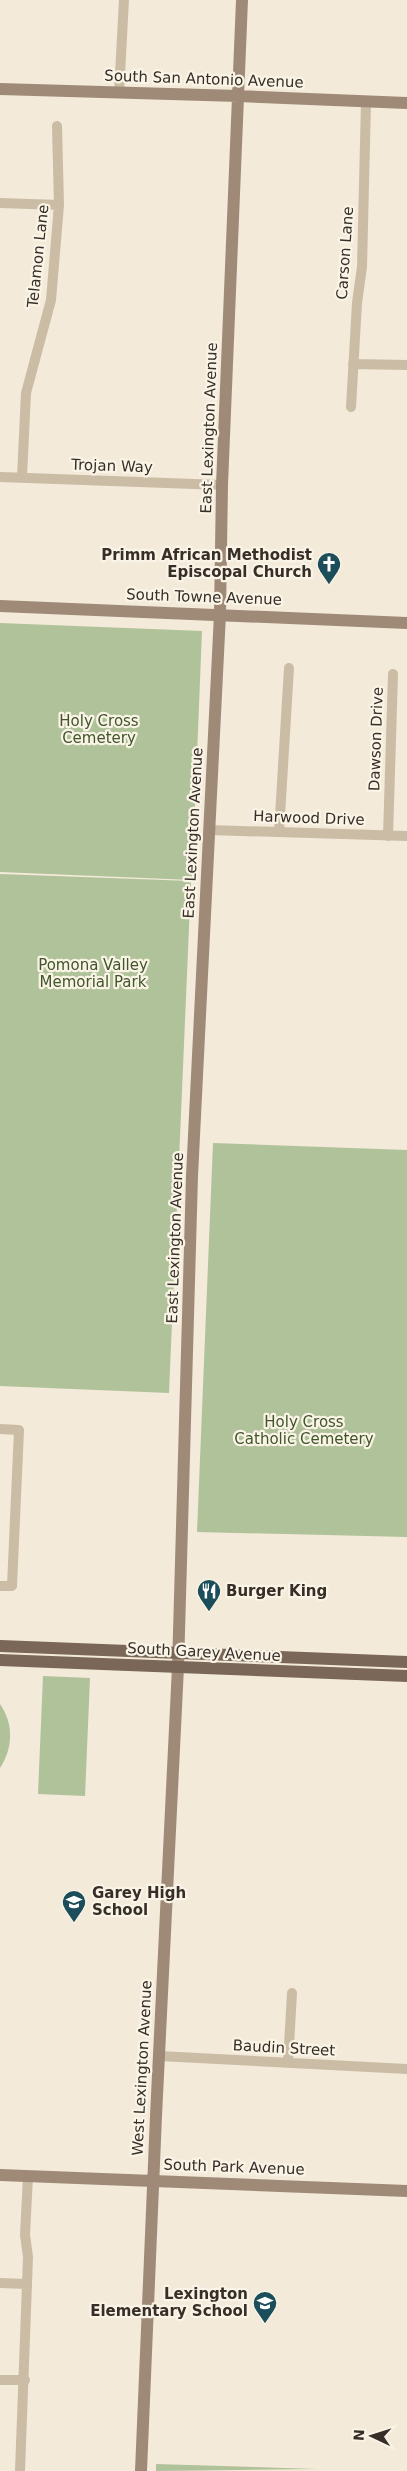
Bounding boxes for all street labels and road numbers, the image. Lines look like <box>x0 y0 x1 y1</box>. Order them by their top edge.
street label: South San Antonio Avenue <box>104 67 304 91</box>
street label: Telamon Lane <box>24 204 52 309</box>
street label: Carson Lane <box>333 206 357 300</box>
street label: East Lexington Avenue <box>197 342 221 514</box>
street label: Trojan Way <box>70 456 153 476</box>
street label: South Towne Avenue <box>126 585 282 609</box>
street label: Dawson Drive <box>365 687 387 791</box>
street label: East Lexington Avenue <box>180 747 206 919</box>
street label: Harwood Drive <box>253 807 365 829</box>
street label: East Lexington Avenue <box>163 1152 187 1324</box>
street label: South Garey Avenue <box>127 1639 281 1665</box>
street label: West Lexington Avenue <box>128 1980 156 2156</box>
street label: Baudin Street <box>232 2036 336 2060</box>
street label: South Park Avenue <box>163 2156 305 2178</box>

